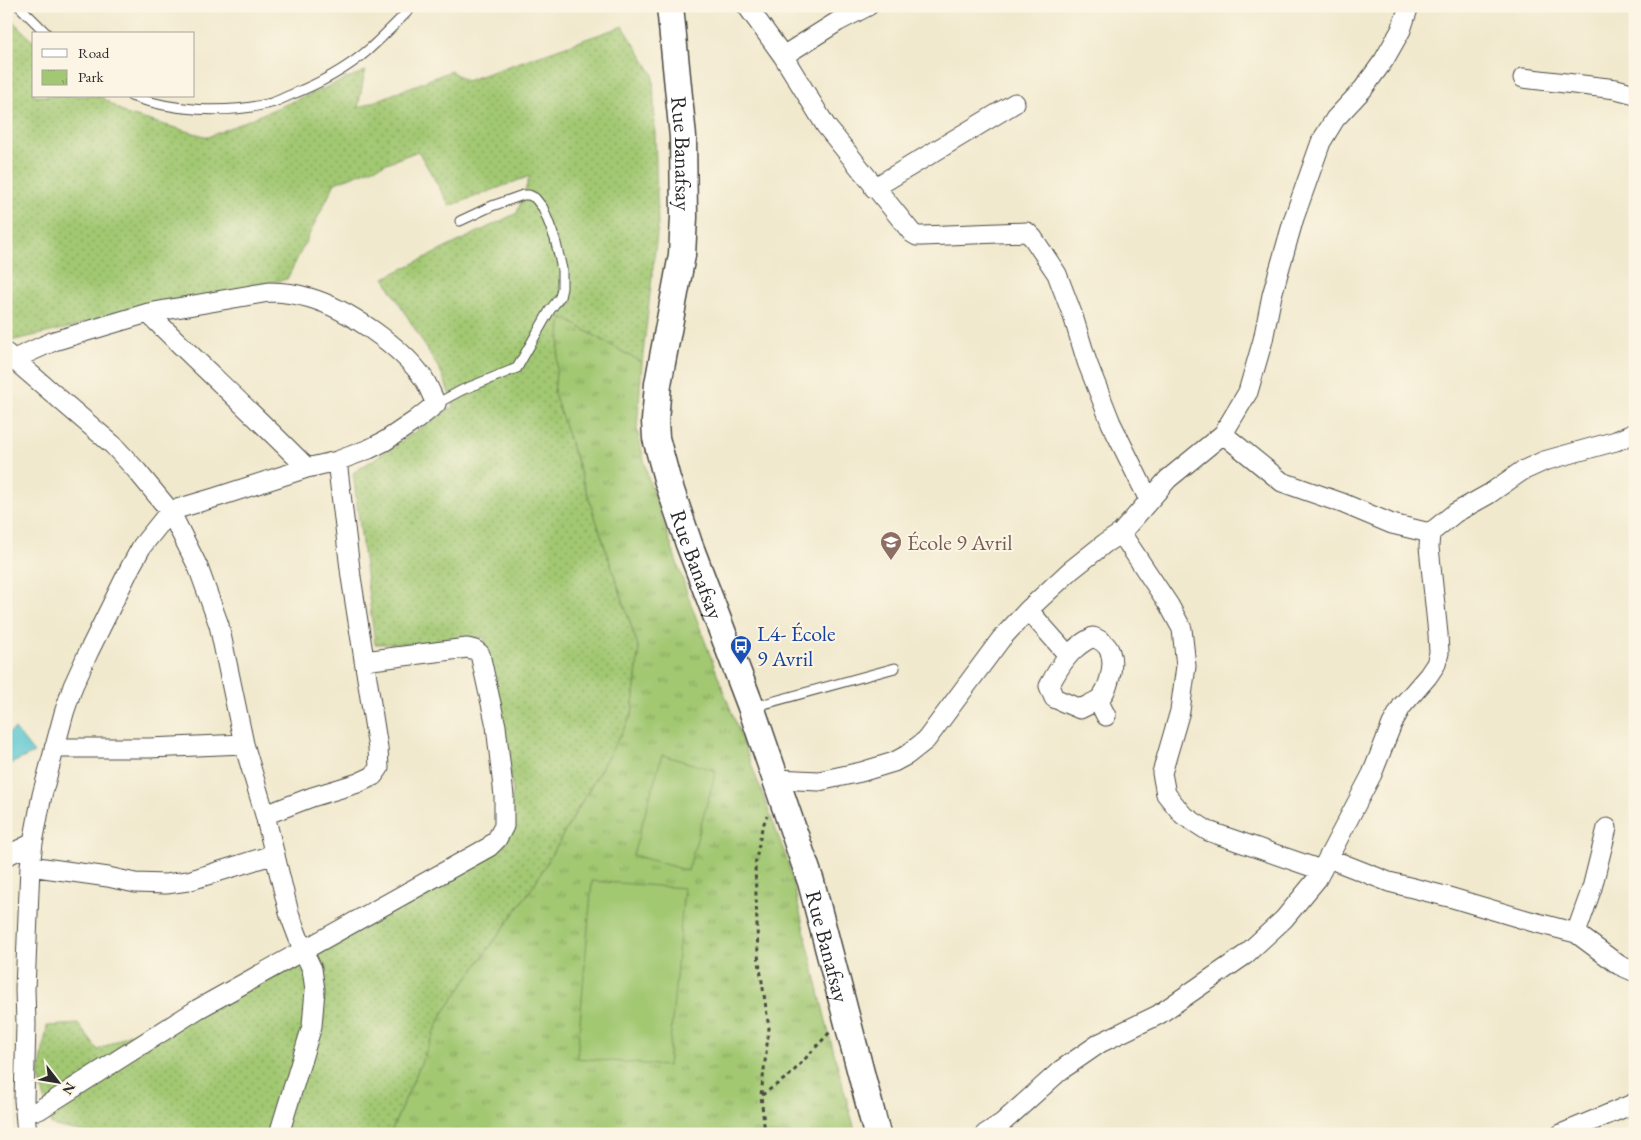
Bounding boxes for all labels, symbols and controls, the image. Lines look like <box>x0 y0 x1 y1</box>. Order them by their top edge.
legend <box>32 32 195 98</box>
text: Road <box>78 43 110 62</box>
text: Park <box>78 67 105 86</box>
street label: Rue Banafsay <box>665 95 698 211</box>
street label: Rue Banafsay <box>664 506 731 624</box>
place label: École 9 Avril <box>907 528 1013 557</box>
school or university icon: École 9 Avril <box>879 530 903 561</box>
place label: L4- École 9 Avril <box>757 619 836 673</box>
bus stop icon: L4- École 9 Avril <box>729 634 753 665</box>
street label: Rue Banafsay <box>799 887 856 1006</box>
north arrow <box>32 1058 82 1108</box>
text: N <box>58 1079 80 1099</box>

